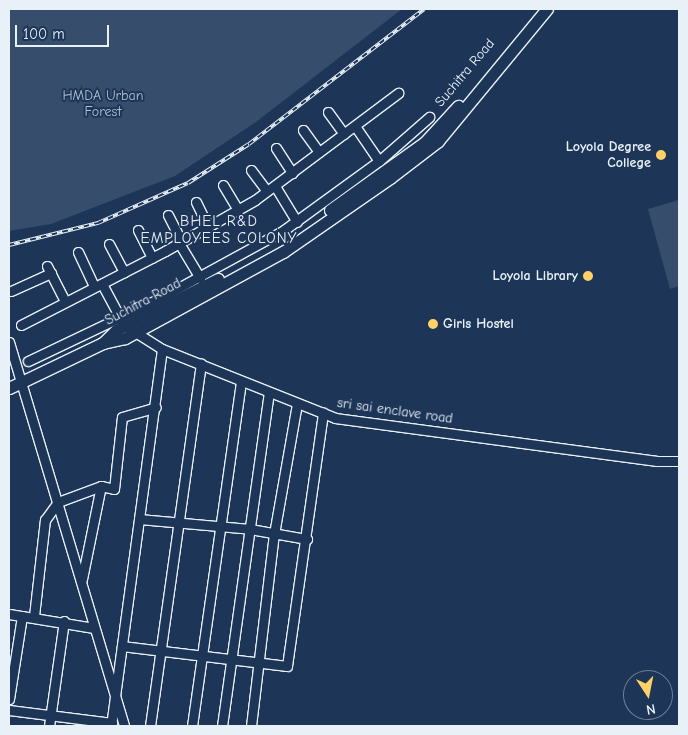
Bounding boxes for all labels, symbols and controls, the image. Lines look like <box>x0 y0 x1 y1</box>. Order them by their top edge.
scale bar <box>18 15 111 47</box>
text: 100 m <box>23 25 65 43</box>
street label: Suchitra Road <box>432 36 498 110</box>
park label: HMDA Urban Forest <box>62 88 144 120</box>
place label: Loyola Degree College <box>566 139 651 172</box>
marker: Loyola Degree College <box>655 149 667 161</box>
district label: BHEL R&D EMPLOYEES COLONY <box>139 212 299 247</box>
place label: Loyola Library <box>493 268 578 284</box>
marker: Loyola Library <box>582 270 594 282</box>
street label: Suchitra Road <box>102 275 184 329</box>
place label: Girls Hostel <box>443 316 514 332</box>
marker: Girls Hostel <box>427 318 439 330</box>
street label: sri sai enclave road <box>336 395 454 427</box>
north arrow <box>623 670 673 720</box>
text: N <box>645 700 657 718</box>

